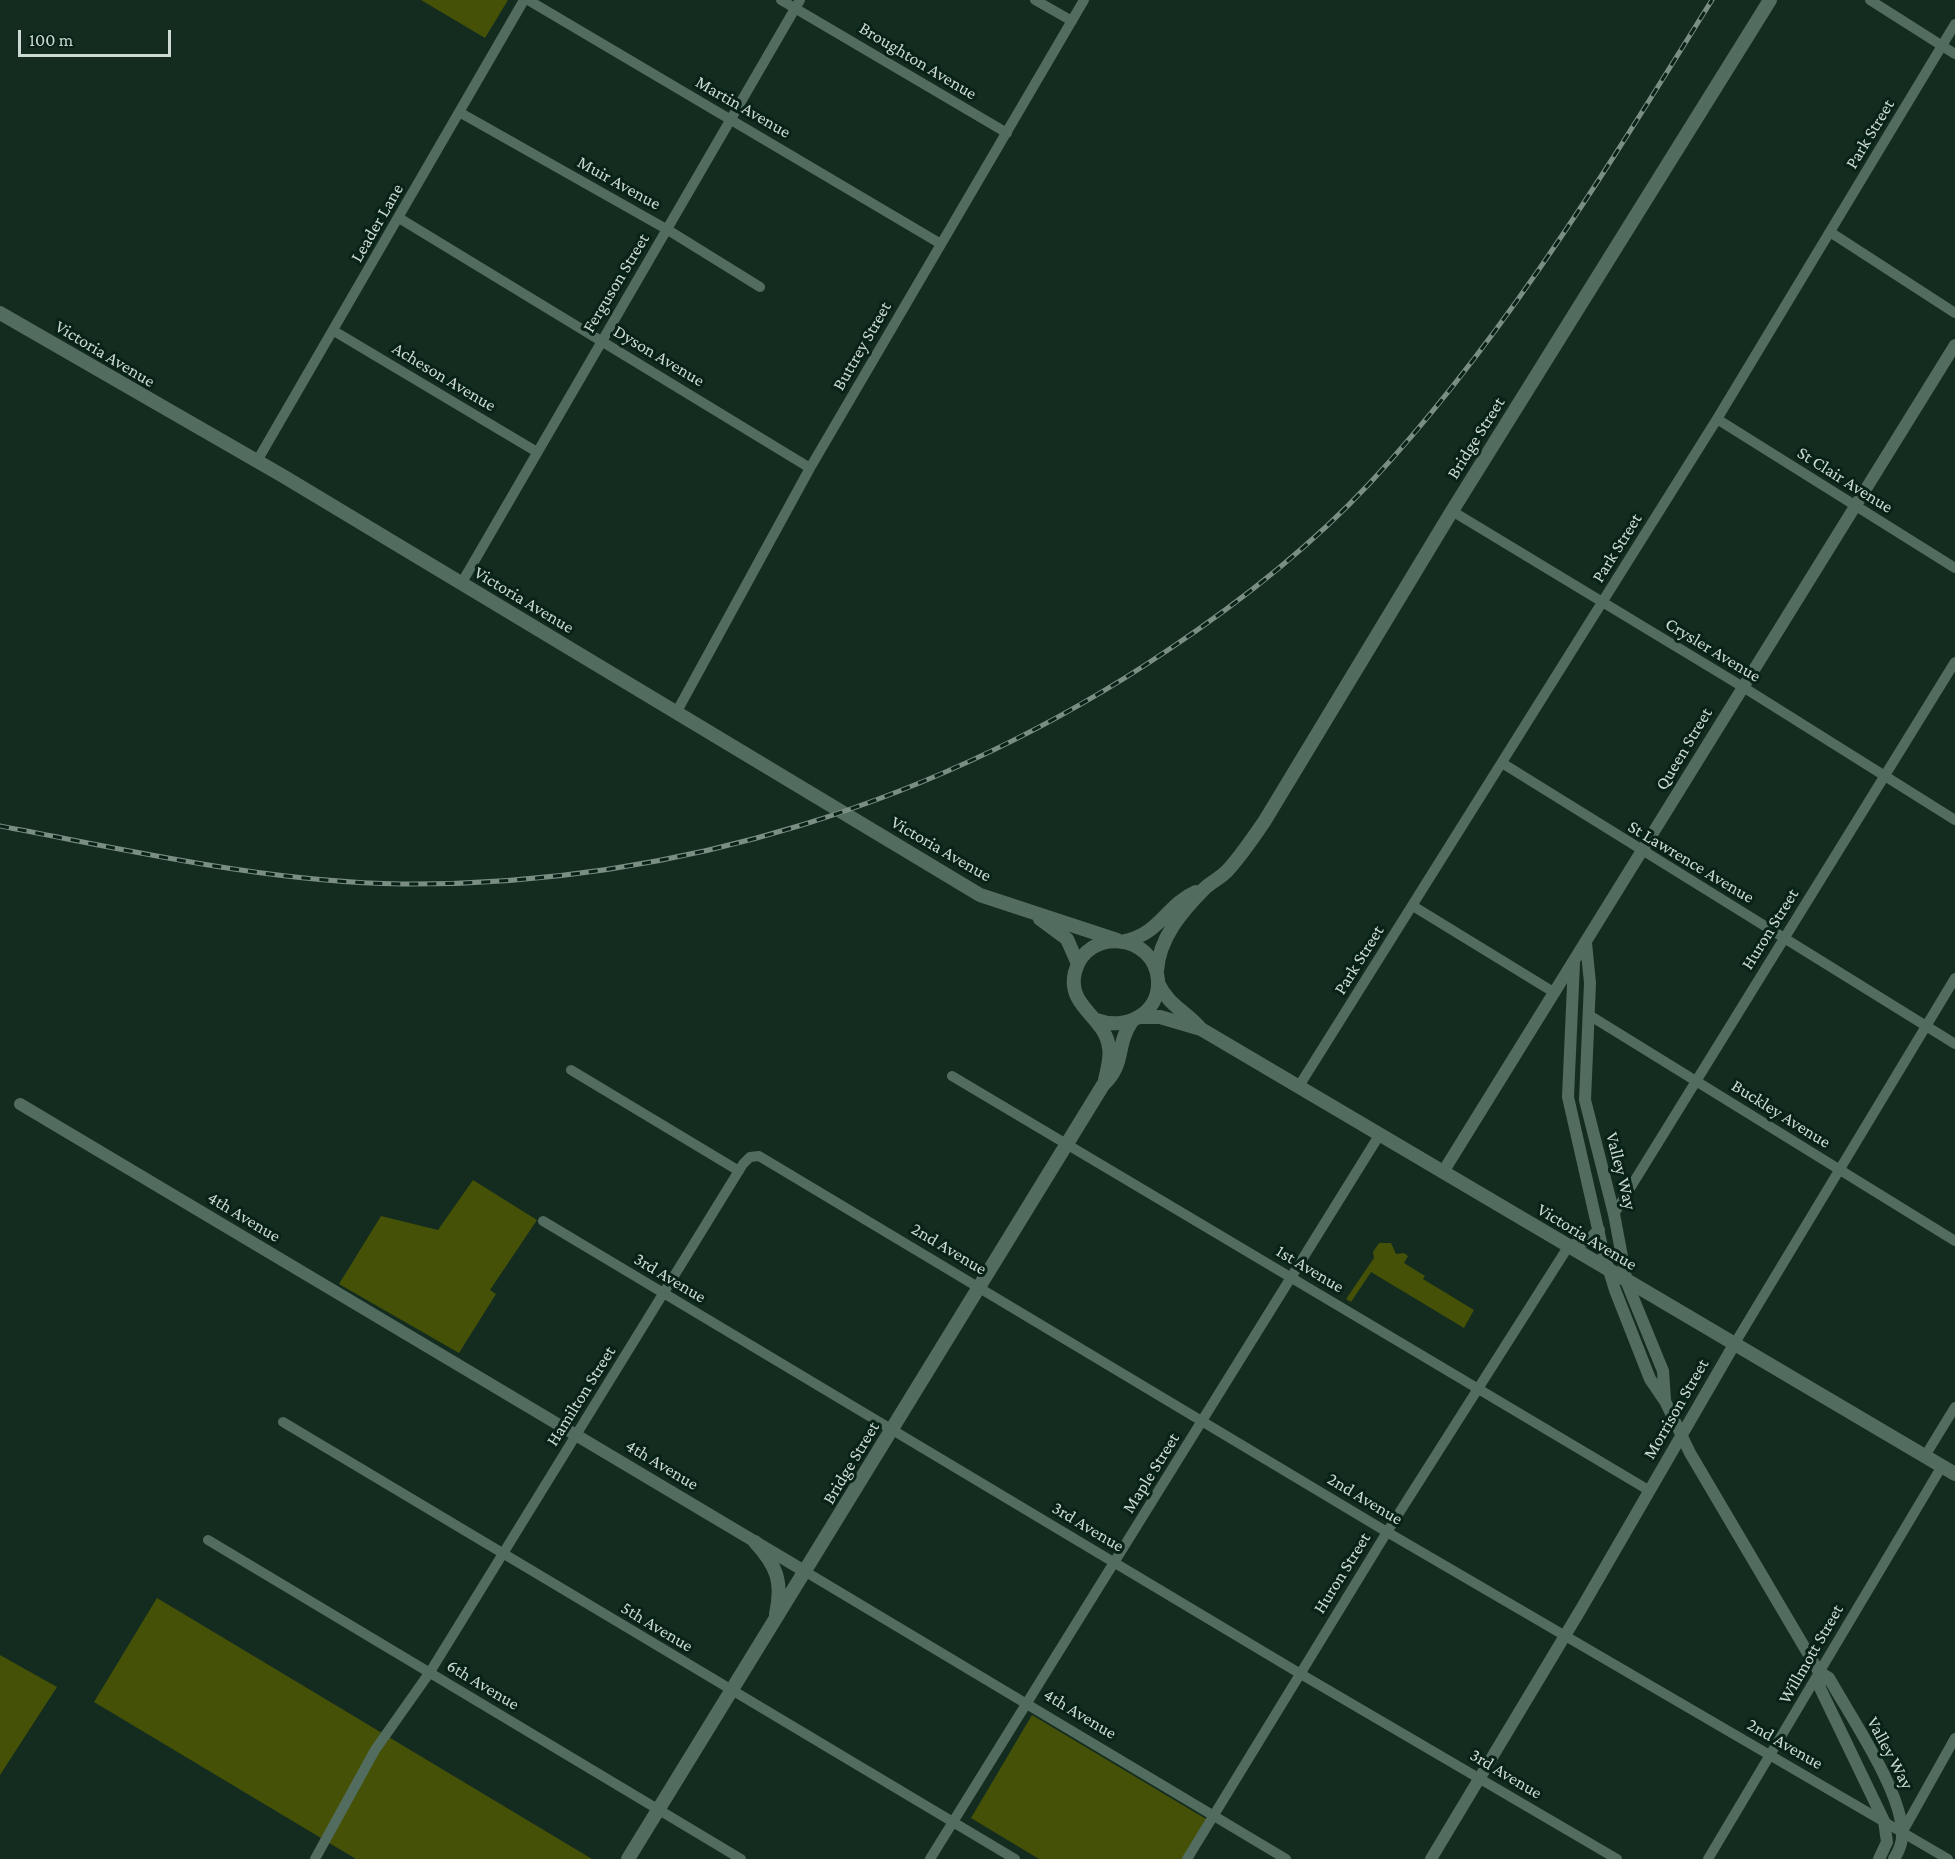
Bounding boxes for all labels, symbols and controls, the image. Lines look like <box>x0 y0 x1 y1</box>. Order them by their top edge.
street label: Broughton Avenue <box>855 17 981 105</box>
scale bar <box>21 18 174 56</box>
text: 100 m <box>29 30 73 50</box>
street label: Martin Avenue <box>692 71 794 143</box>
street label: Park Street <box>1841 95 1899 173</box>
street label: Muir Avenue <box>574 151 664 215</box>
street label: Leader Lane <box>346 180 408 266</box>
street label: Ferguson Street <box>578 229 654 337</box>
street label: Buttrey Street <box>828 298 896 394</box>
street label: Victoria Avenue <box>51 316 159 392</box>
street label: Dyson Avenue <box>610 320 708 392</box>
street label: Acheson Avenue <box>388 338 500 416</box>
street label: Bridge Street <box>1442 393 1510 483</box>
street label: St Clair Avenue <box>1793 442 1897 518</box>
street label: Park Street <box>1587 509 1647 587</box>
street label: Victoria Avenue <box>470 562 578 638</box>
street label: Crysler Avenue <box>1661 613 1765 687</box>
street label: Queen Street <box>1651 704 1717 794</box>
street label: Victoria Avenue <box>887 811 995 887</box>
street label: St Lawrence Avenue <box>1624 816 1758 908</box>
street label: Huron Street <box>1737 884 1803 974</box>
street label: Park Street <box>1329 921 1389 999</box>
street label: Buckley Avenue <box>1728 1075 1834 1153</box>
street label: Valley Way <box>1601 1130 1641 1212</box>
street label: 4th Avenue <box>204 1187 284 1247</box>
street label: Victoria Avenue <box>1533 1199 1641 1275</box>
street label: 2nd Avenue <box>907 1218 991 1280</box>
street label: 1st Avenue <box>1272 1240 1348 1298</box>
street label: 3rd Avenue <box>630 1248 710 1308</box>
street label: Hamilton Street <box>542 1342 620 1450</box>
street label: Morrison Street <box>1638 1355 1714 1463</box>
street label: Bridge Street <box>818 1418 884 1508</box>
street label: Maple Street <box>1118 1429 1184 1517</box>
street label: 4th Avenue <box>622 1435 702 1495</box>
street label: 2nd Avenue <box>1323 1468 1407 1530</box>
street label: 3rd Avenue <box>1048 1497 1128 1557</box>
street label: Huron Street <box>1309 1528 1375 1618</box>
street label: 5th Avenue <box>617 1597 697 1657</box>
street label: Willmott Street <box>1774 1600 1848 1708</box>
street label: 6th Avenue <box>443 1655 523 1715</box>
street label: 4th Avenue <box>1040 1684 1120 1744</box>
street label: Valley Way <box>1862 1713 1918 1793</box>
street label: 2nd Avenue <box>1743 1714 1827 1774</box>
street label: 3rd Avenue <box>1466 1744 1546 1804</box>

